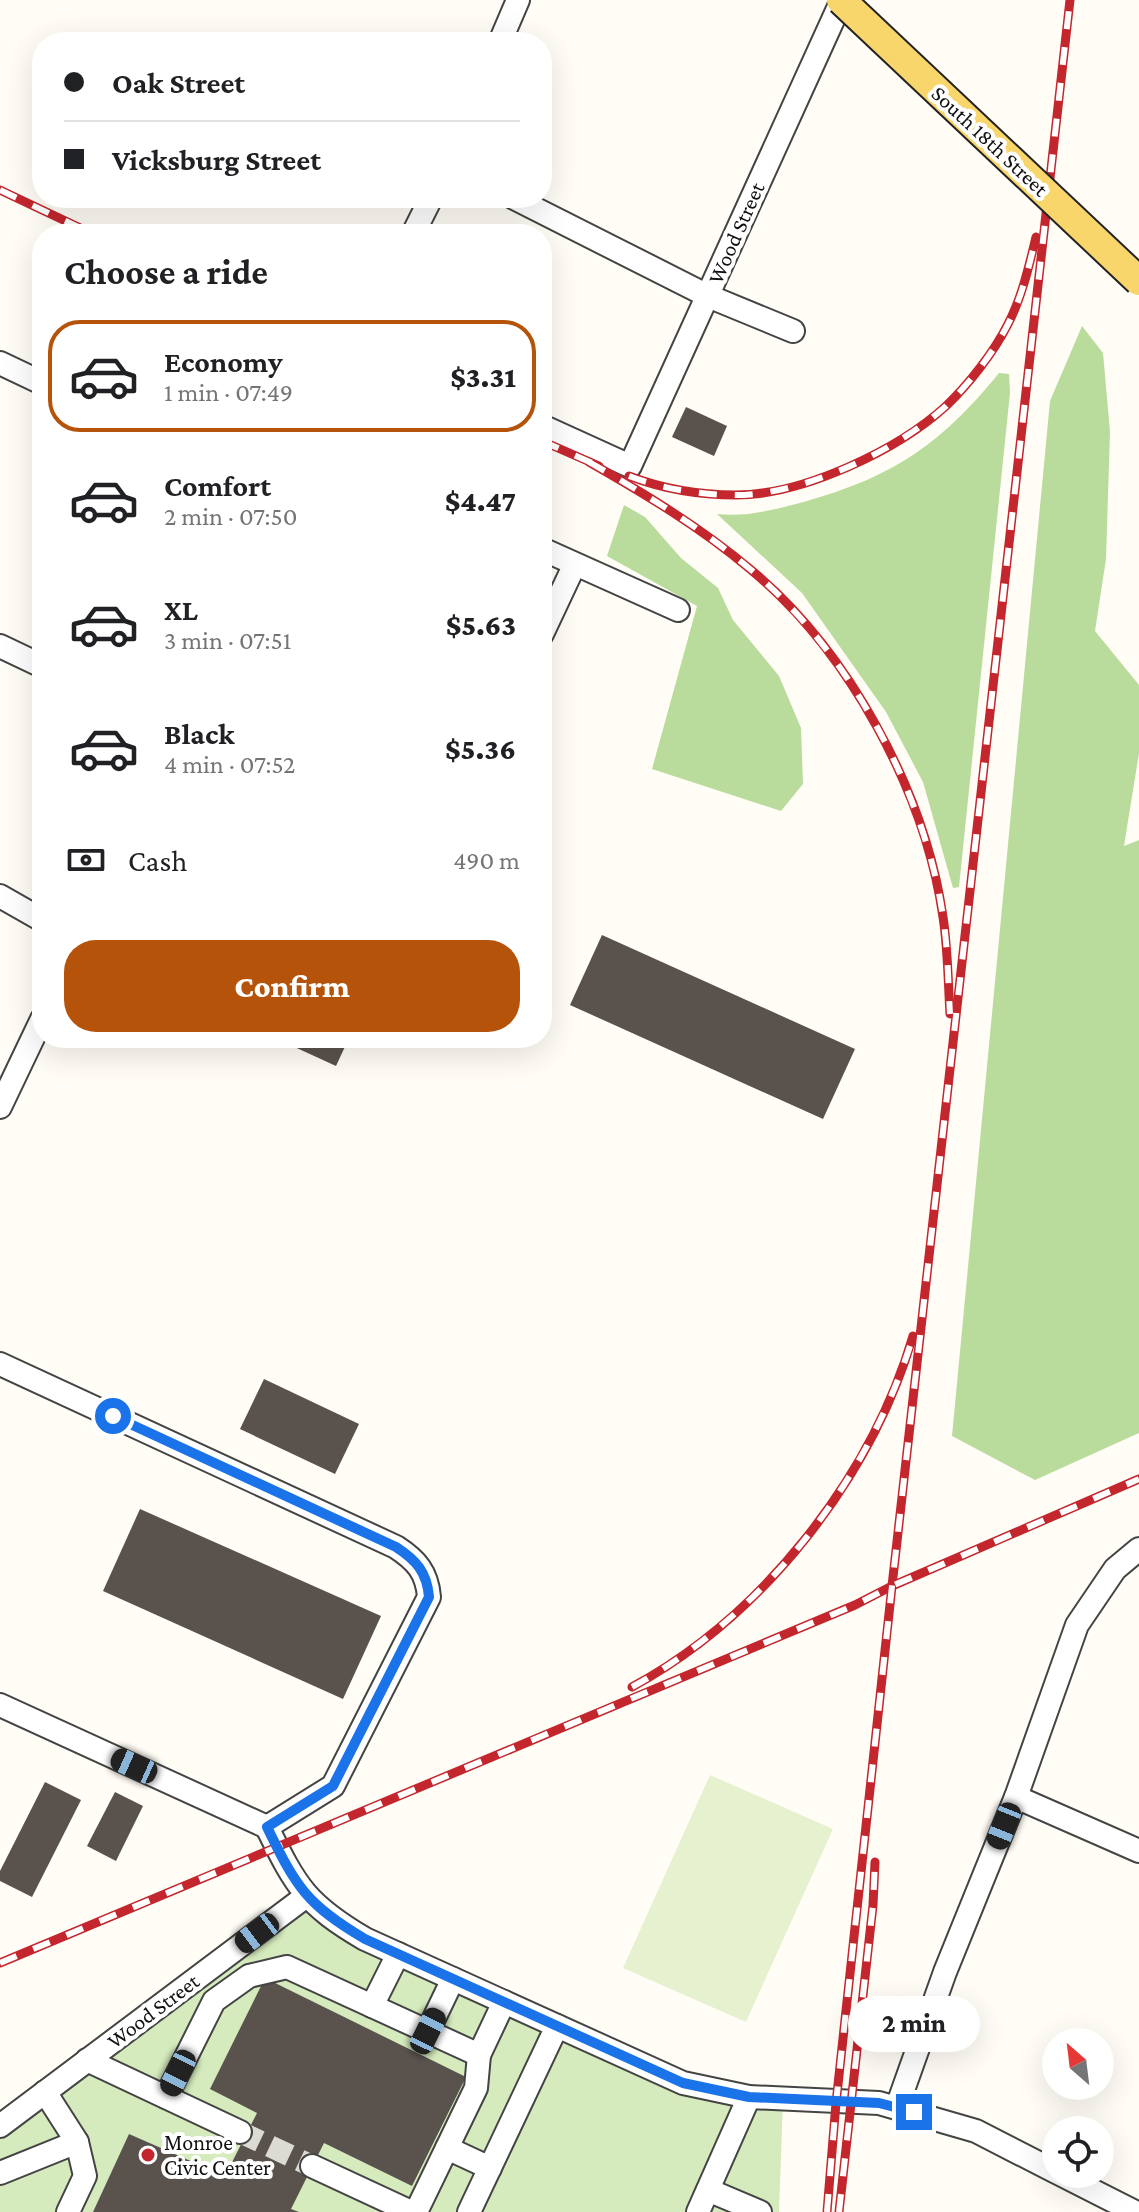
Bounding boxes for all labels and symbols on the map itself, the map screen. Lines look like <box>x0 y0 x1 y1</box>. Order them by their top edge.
street label: South 18th Street <box>927 81 1054 202</box>
street label: Wood Street <box>703 178 770 288</box>
route start <box>95 1398 131 1434</box>
car <box>107 1745 161 1787</box>
car <box>984 1799 1024 1853</box>
car <box>231 1909 283 1957</box>
street label: Wood Street <box>102 1968 204 2054</box>
callout: 2 min <box>848 1996 980 2052</box>
car <box>407 2004 449 2058</box>
north arrow <box>1042 2028 1114 2100</box>
car <box>157 2046 199 2100</box>
route end <box>896 2094 932 2130</box>
place label: Monroe Civic Center <box>164 2130 271 2180</box>
marker: Monroe Civic Center <box>139 2146 157 2164</box>

